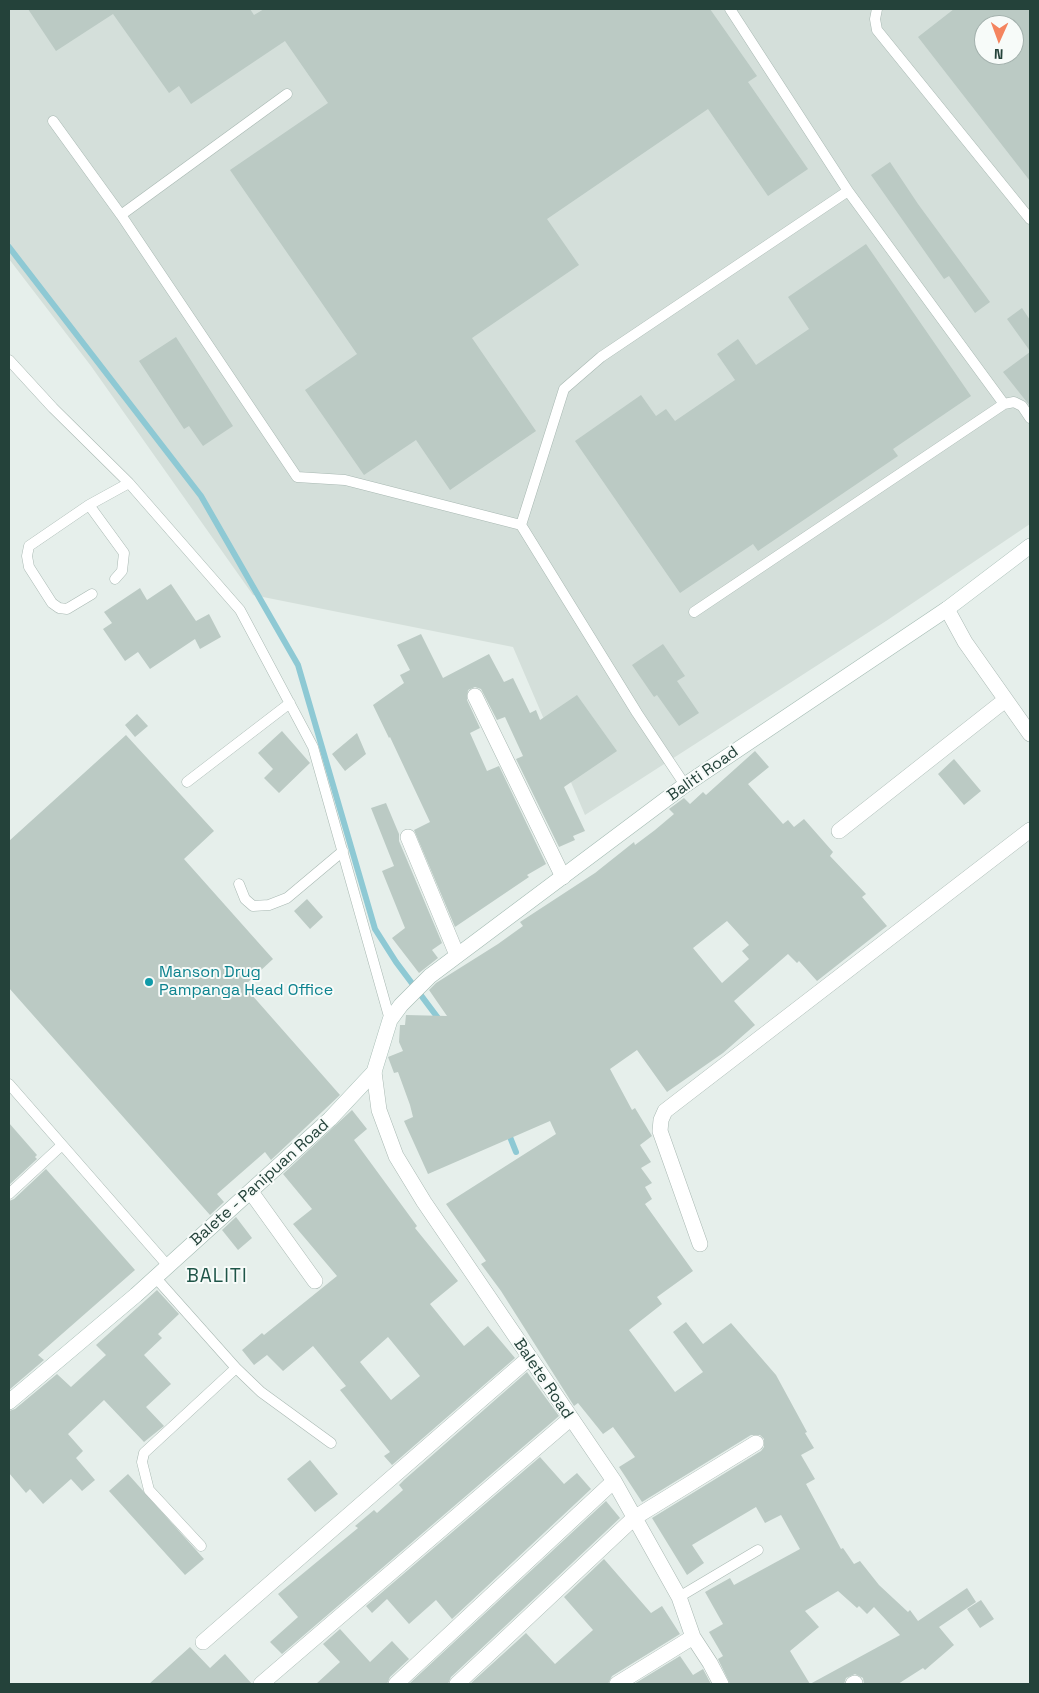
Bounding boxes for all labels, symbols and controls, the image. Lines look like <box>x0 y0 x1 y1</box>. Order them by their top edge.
north arrow <box>974 15 1024 65</box>
text: N <box>994 45 1004 63</box>
street label: Baliti Road <box>664 743 742 805</box>
place label: Manson Drug Pampanga Head Office <box>159 963 333 1001</box>
marker: Manson Drug Pampanga Head Office <box>143 976 155 988</box>
street label: Balete - Panipuan Road <box>187 1116 333 1250</box>
district label: BALITI <box>186 1266 248 1288</box>
street label: Balete Road <box>509 1335 577 1423</box>

